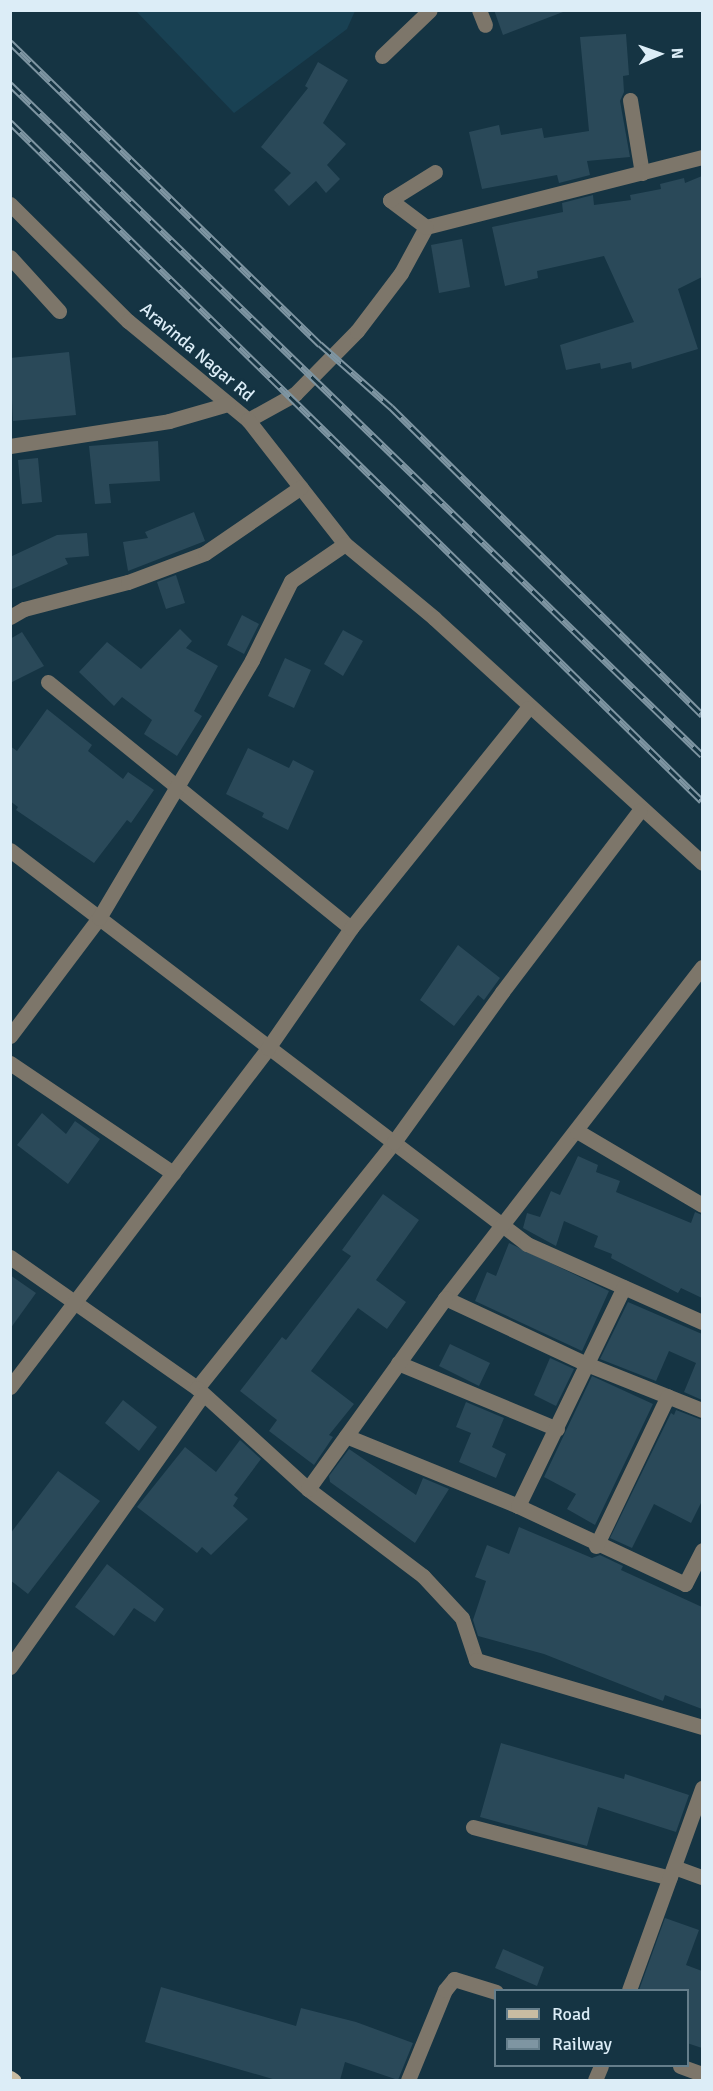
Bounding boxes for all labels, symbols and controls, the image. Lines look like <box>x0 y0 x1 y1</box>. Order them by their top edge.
north arrow <box>629 24 689 84</box>
text: N <box>667 47 687 59</box>
street label: Aravinda Nagar Rd <box>136 298 258 406</box>
legend <box>494 1989 689 2067</box>
text: Road <box>552 2003 591 2025</box>
text: Railway <box>552 2033 612 2055</box>

